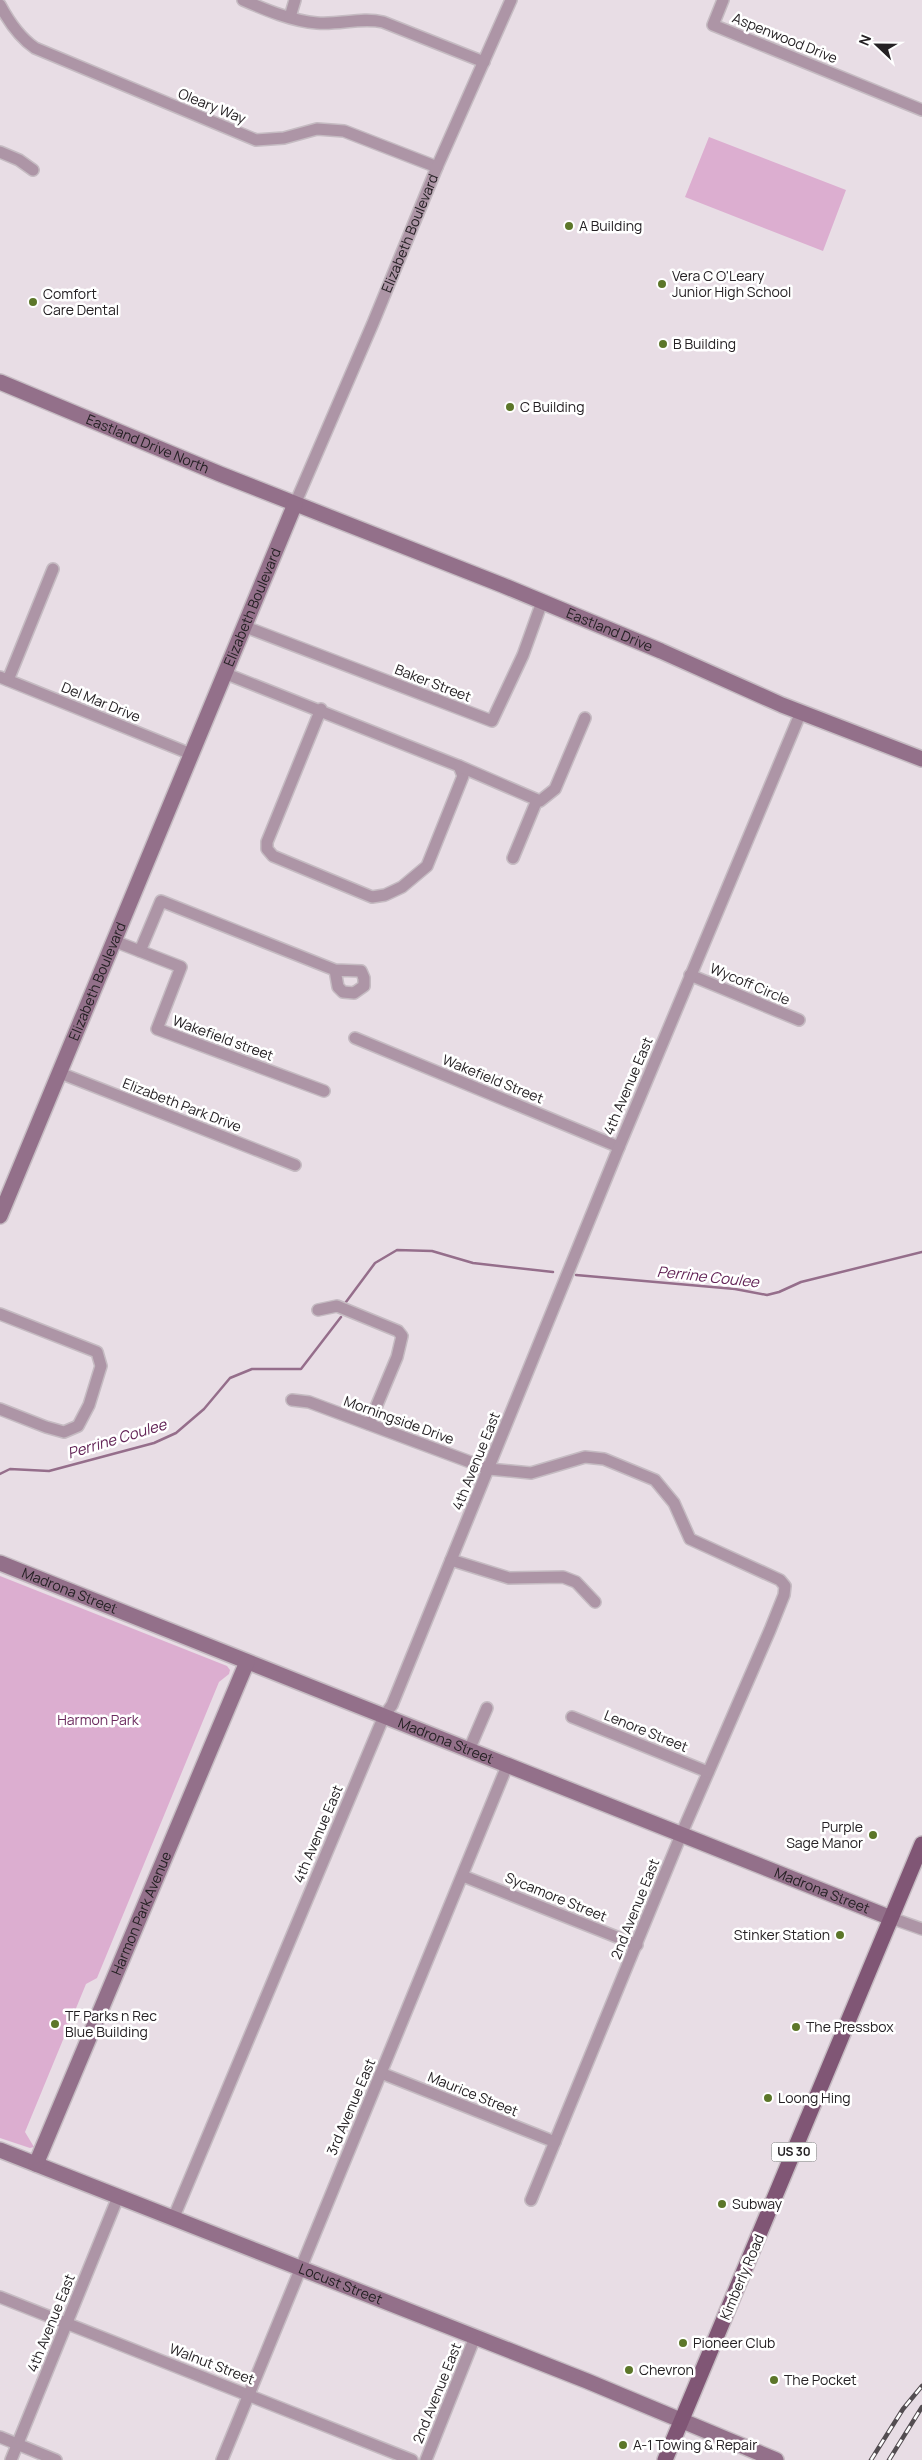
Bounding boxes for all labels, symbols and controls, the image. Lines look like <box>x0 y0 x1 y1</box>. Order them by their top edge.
street label: Aspenwood Drive <box>730 8 841 67</box>
north arrow <box>852 20 902 70</box>
text: N <box>854 32 875 48</box>
street label: Oleary Way <box>175 83 249 128</box>
street label: Elizabeth Boulevard <box>376 171 442 295</box>
place label: A Building <box>579 216 642 235</box>
marker: A Building <box>563 220 575 232</box>
place label: Vera C O'Leary Junior High School <box>672 266 791 301</box>
marker: Vera C O'Leary Junior High School <box>656 278 668 290</box>
place label: Comfort Care Dental <box>43 284 119 319</box>
marker: Comfort Care Dental <box>27 296 39 308</box>
place label: B Building <box>673 334 736 353</box>
marker: B Building <box>657 338 669 350</box>
place label: C Building <box>520 397 584 416</box>
marker: C Building <box>504 401 516 413</box>
street label: Eastland Drive North <box>83 409 212 477</box>
street label: Elizabeth Boulevard <box>219 545 285 669</box>
street label: Eastland Drive <box>564 603 656 656</box>
street label: Baker Street <box>392 659 474 706</box>
street label: Del Mar Drive <box>59 677 144 726</box>
street label: Elizabeth Boulevard <box>64 919 130 1043</box>
street label: Wycoff Circle <box>707 958 793 1009</box>
street label: Wakefield street <box>170 1010 277 1065</box>
street label: 4th Avenue East <box>598 1034 657 1138</box>
street label: Wakefield Street <box>440 1050 547 1108</box>
street label: Elizabeth Park Drive <box>120 1073 244 1136</box>
water label: Perrine Coulee <box>656 1261 761 1292</box>
street label: Morningside Drive <box>341 1391 457 1448</box>
street label: 4th Avenue East <box>447 1408 504 1513</box>
water label: Perrine Coulee <box>65 1413 170 1464</box>
street label: Madrona Street <box>19 1563 121 1618</box>
street label: Lenore Street <box>602 1705 691 1756</box>
park label: Harmon Park <box>57 1710 140 1729</box>
street label: Madrona Street <box>396 1713 497 1768</box>
street label: 4th Avenue East <box>288 1782 347 1886</box>
place label: Purple Sage Manor <box>786 1817 863 1852</box>
marker: Purple Sage Manor <box>867 1829 879 1841</box>
street label: Harmon Park Avenue <box>107 1848 175 1978</box>
street label: 2nd Avenue East <box>606 1855 663 1962</box>
street label: Madrona Street <box>772 1863 873 1918</box>
street label: Sycamore Street <box>502 1867 610 1926</box>
place label: Stinker Station <box>734 1925 830 1944</box>
marker: Stinker Station <box>834 1929 846 1941</box>
place label: TF Parks n Rec Blue Building <box>65 2006 157 2041</box>
place label: The Pressbox <box>806 2017 894 2036</box>
marker: TF Parks n Rec Blue Building <box>49 2018 61 2030</box>
marker: The Pressbox <box>790 2021 802 2033</box>
street label: 3rd Avenue East <box>322 2055 380 2158</box>
street label: Maurice Street <box>425 2067 522 2120</box>
place label: Loong Hing <box>778 2088 851 2107</box>
marker: Loong Hing <box>762 2092 774 2104</box>
road number: US 30 <box>772 2142 816 2162</box>
place label: Subway <box>732 2194 783 2213</box>
marker: Subway <box>716 2198 728 2210</box>
street label: Kimberly Road <box>715 2231 768 2323</box>
street label: Locust Street <box>296 2259 386 2309</box>
street label: 4th Avenue East <box>22 2270 79 2375</box>
place label: Pioneer Club <box>693 2333 775 2352</box>
marker: Pioneer Club <box>677 2337 689 2349</box>
street label: Walnut Street <box>167 2339 258 2389</box>
street label: 2nd Avenue East <box>408 2339 465 2446</box>
place label: Chevron <box>639 2360 694 2379</box>
marker: Chevron <box>623 2364 635 2376</box>
place label: The Pocket <box>784 2370 857 2389</box>
marker: The Pocket <box>768 2374 780 2386</box>
place label: A-1 Towing & Repair <box>633 2435 757 2454</box>
marker: A-1 Towing & Repair <box>617 2439 629 2451</box>

